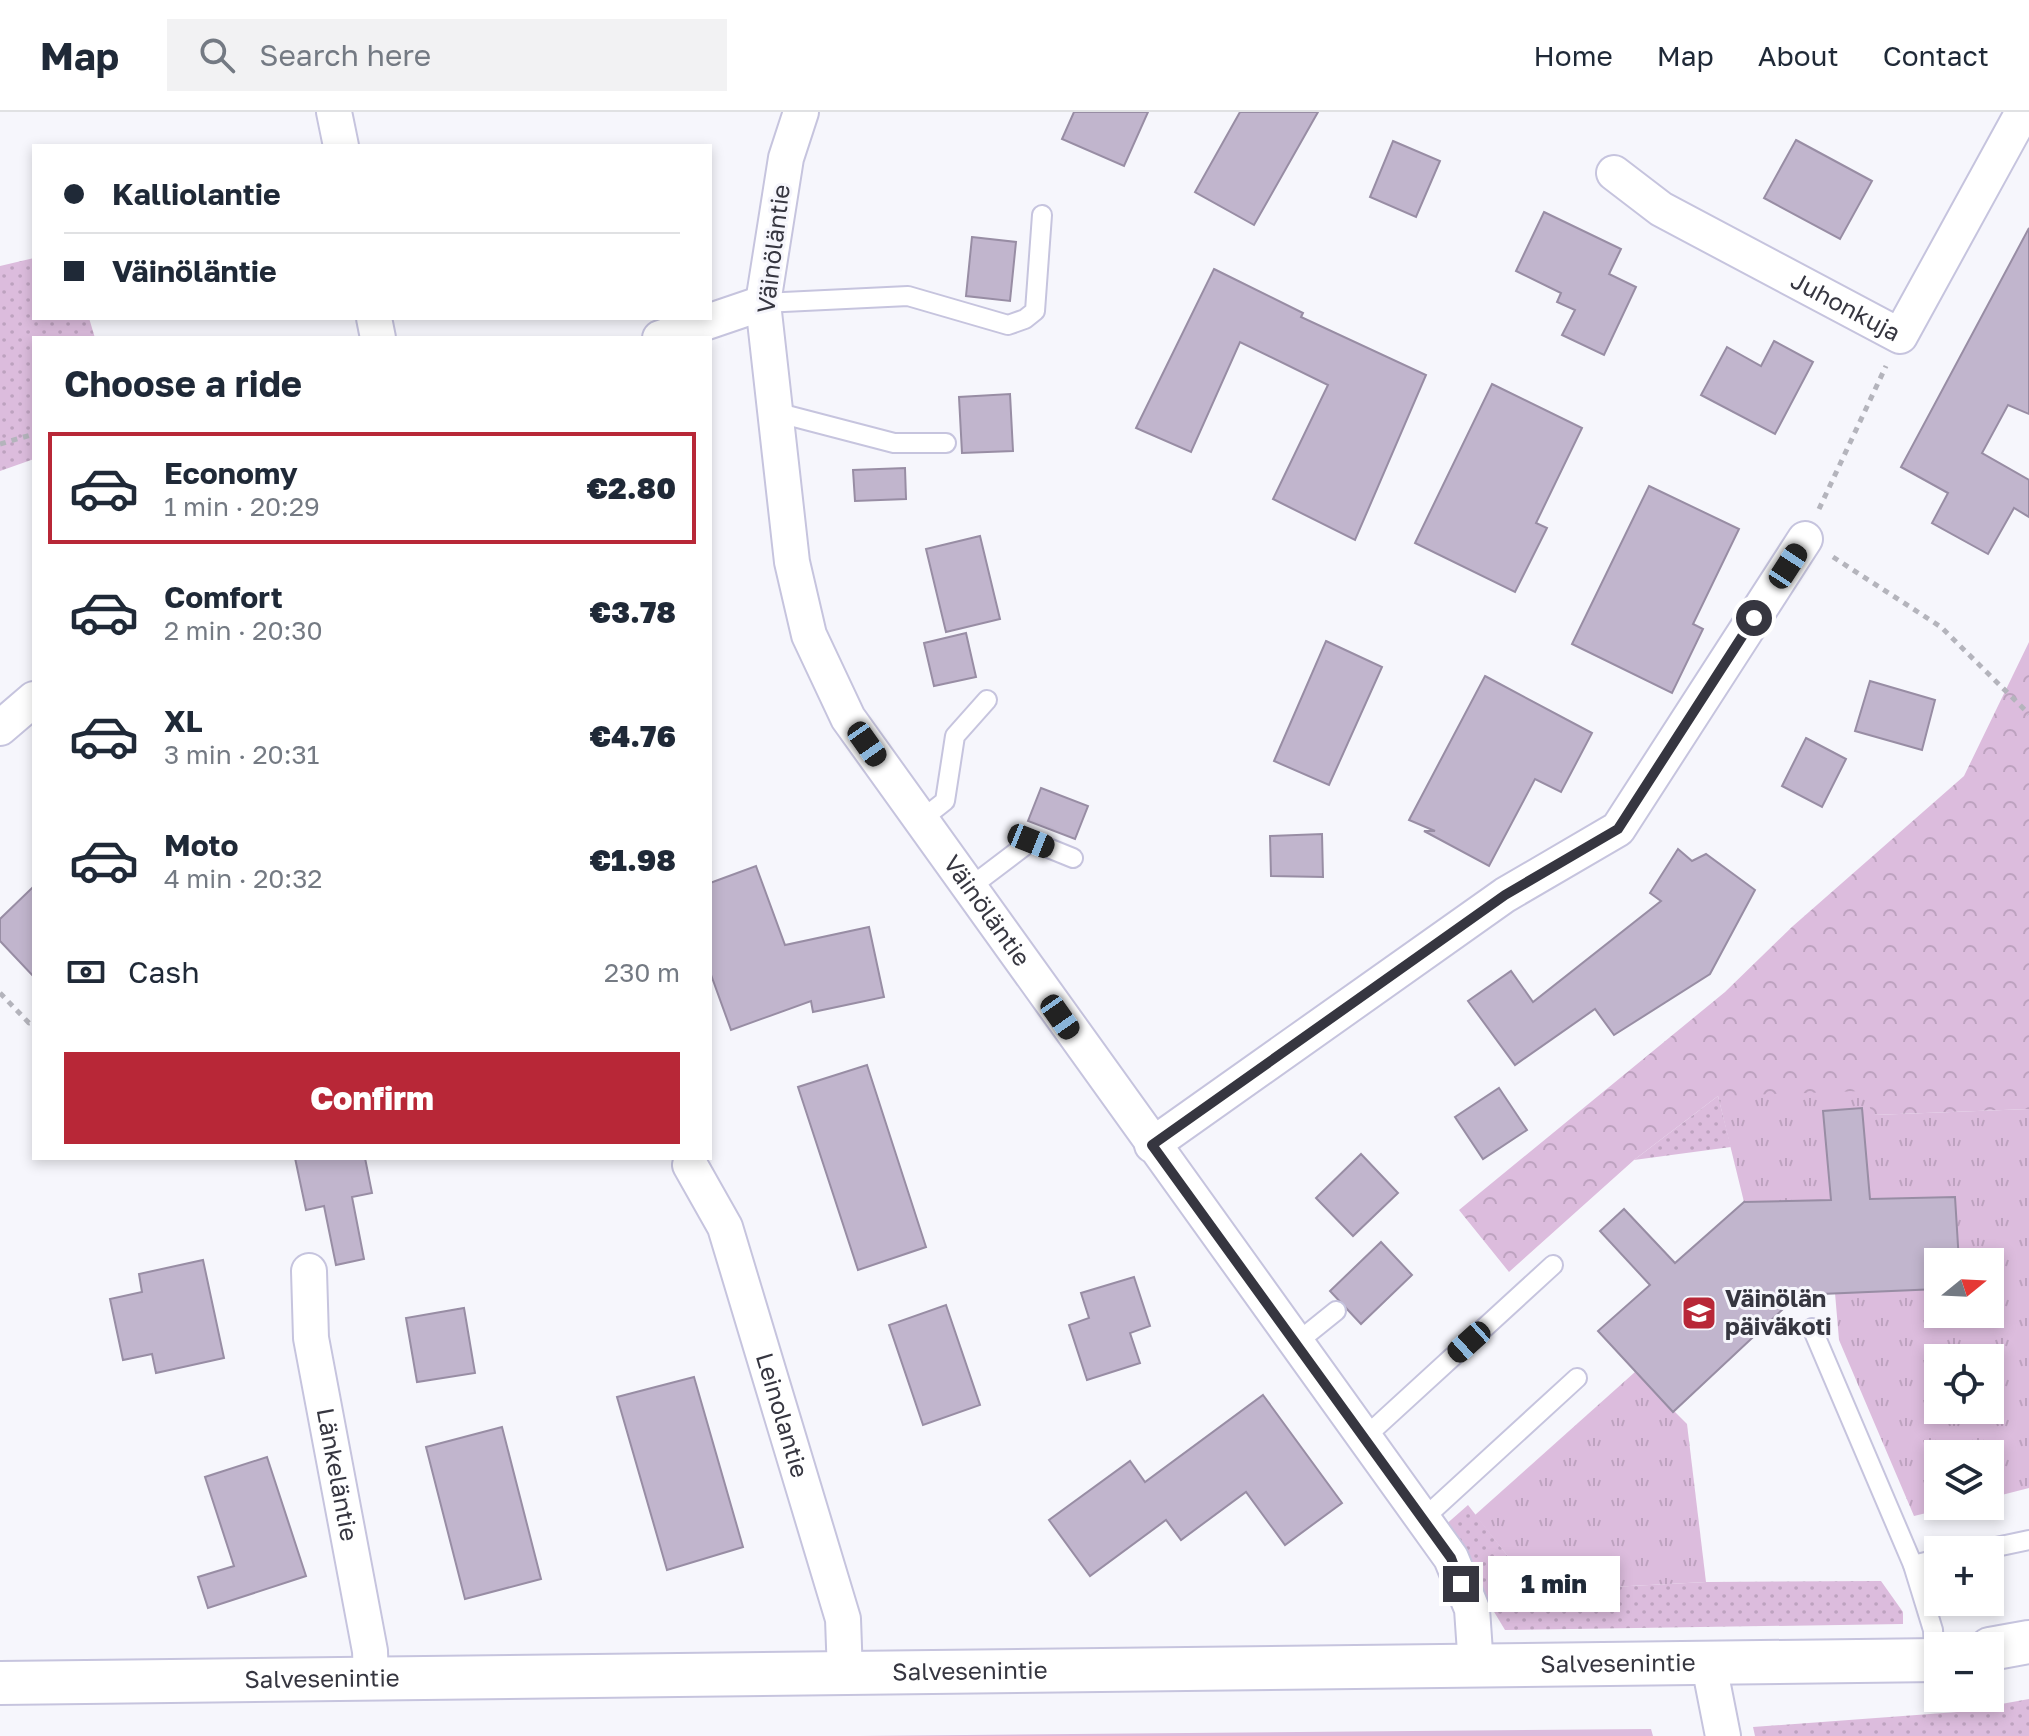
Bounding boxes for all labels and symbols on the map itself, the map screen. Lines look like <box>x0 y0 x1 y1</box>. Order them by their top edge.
street label: Väinöläntie <box>750 183 795 315</box>
street label: Juhonkuja <box>1786 265 1906 347</box>
car <box>1765 539 1811 593</box>
route start <box>1736 600 1772 636</box>
car <box>843 717 891 771</box>
car <box>1004 821 1058 861</box>
street label: Väinöläntie <box>938 849 1037 971</box>
car <box>1036 990 1084 1044</box>
north arrow <box>1924 1248 2004 1328</box>
place label: Väinölän päiväkoti <box>1725 1283 1832 1340</box>
school or university icon: Väinölän päiväkoti <box>1680 1294 1718 1332</box>
car <box>1443 1317 1495 1367</box>
street label: Leinolantie <box>751 1349 816 1481</box>
street label: Länkeläntie <box>311 1405 365 1543</box>
callout: 1 min <box>1489 1556 1621 1612</box>
route end <box>1443 1566 1479 1602</box>
street label: Salvesenintie <box>1540 1647 1696 1678</box>
street label: Salvesenintie <box>892 1655 1048 1685</box>
street label: Salvesenintie <box>244 1662 400 1693</box>

